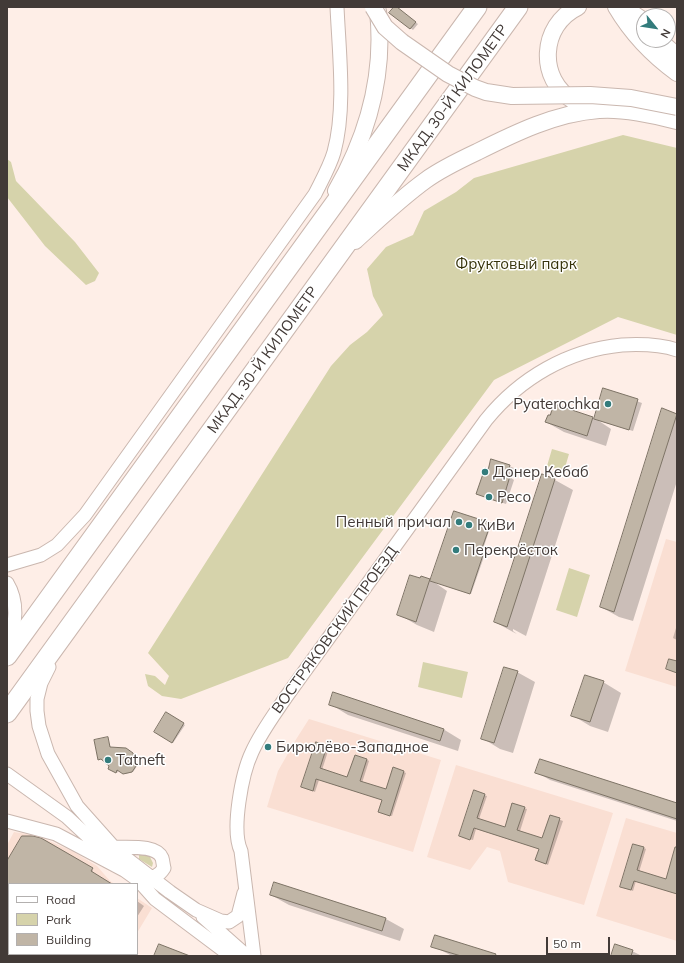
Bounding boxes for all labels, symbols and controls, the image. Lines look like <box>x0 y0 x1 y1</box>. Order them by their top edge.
north arrow <box>636 8 676 48</box>
street label: МКАД, 30-Й КИЛОМЕТР <box>394 21 512 175</box>
text: N <box>657 26 674 41</box>
park label: Фруктовый парк <box>455 255 577 273</box>
street label: МКАД, 30-Й КИЛОМЕТР <box>204 283 322 437</box>
place label: Pyaterochka <box>513 395 600 413</box>
marker: Pyaterochka <box>603 399 613 409</box>
place label: Донер Кебаб <box>493 463 589 481</box>
marker: Донер Кебаб <box>480 467 490 477</box>
place label: Ресо <box>497 488 531 506</box>
marker: Ресо <box>484 492 494 502</box>
place label: Пенный причал <box>336 513 451 531</box>
place label: КиВи <box>477 516 515 534</box>
marker: Пенный причал <box>454 517 464 527</box>
marker: КиВи <box>464 520 474 530</box>
place label: Перекрёсток <box>464 541 558 559</box>
street label: ВОСТРЯКОВСКИЙ ПРОЕЗД <box>268 543 402 717</box>
marker: Перекрёсток <box>451 545 461 555</box>
place label: Бирюлёво-Западное <box>276 738 429 756</box>
marker: Бирюлёво-Западное <box>263 742 273 752</box>
place label: Tatneft <box>116 751 165 769</box>
marker: Tatneft <box>103 755 113 765</box>
legend <box>8 883 138 955</box>
text: Road <box>46 892 75 907</box>
text: Park <box>46 912 71 927</box>
scale bar <box>548 929 612 955</box>
text: Building <box>46 932 91 947</box>
text: 50 m <box>553 936 581 951</box>

